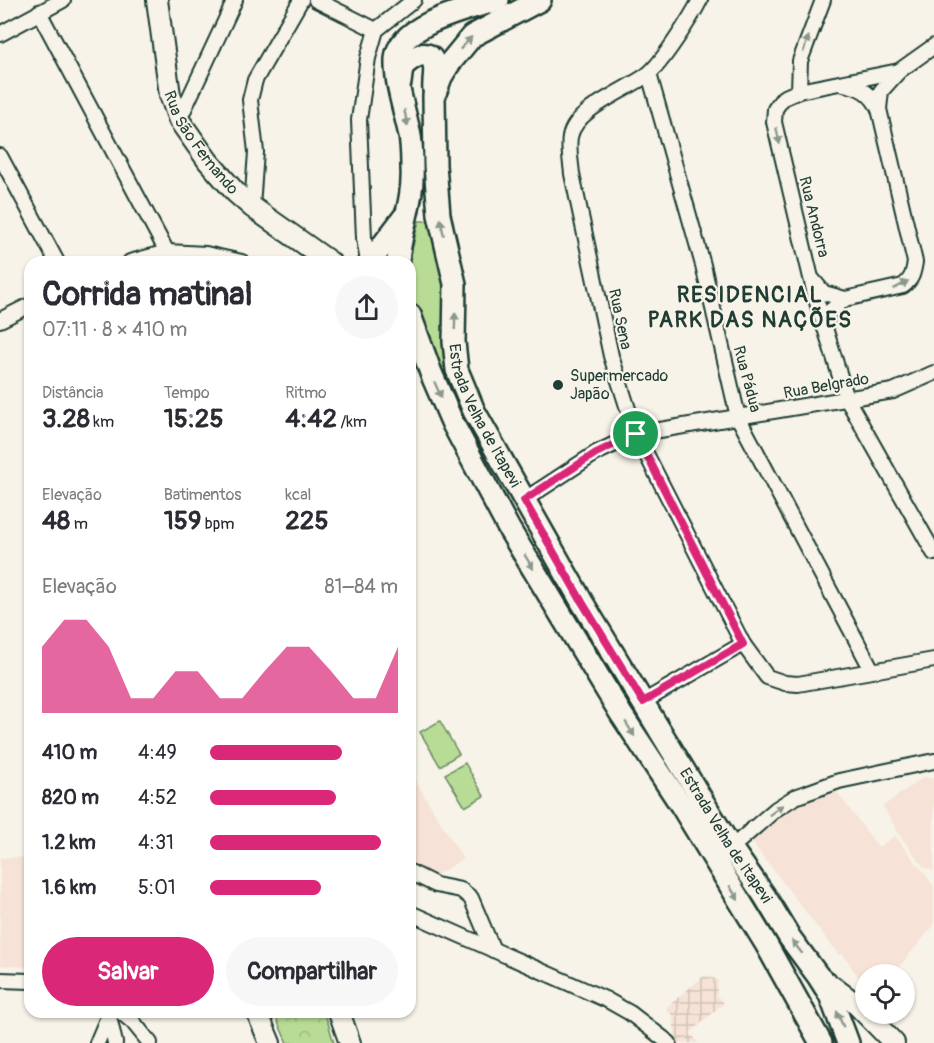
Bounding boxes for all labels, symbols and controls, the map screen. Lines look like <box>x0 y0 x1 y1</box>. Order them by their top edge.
one-way arrow <box>801 35 811 53</box>
one-way arrow <box>459 36 473 50</box>
street label: Rua São Fernando <box>159 88 243 199</box>
one-way arrow <box>402 109 412 128</box>
one-way arrow <box>773 127 783 146</box>
street label: Rua Andorra <box>794 174 834 260</box>
one-way arrow <box>437 218 446 237</box>
text: Corrida matinal <box>42 274 253 315</box>
button: share <box>335 276 398 339</box>
one-way arrow <box>893 280 910 290</box>
district label: RESIDENCIAL PARK DAS NAÇÕES <box>648 281 853 334</box>
street label: Rua Sena <box>604 287 636 351</box>
one-way arrow <box>450 311 460 330</box>
text: 07:11 · 8 × 410 m <box>42 317 187 342</box>
street label: Estrada Velha de Itapevi <box>444 343 525 491</box>
street label: Rua Pádua <box>729 344 765 414</box>
place label: Supermercado Japão <box>570 366 668 404</box>
street label: Rua Belgrado <box>782 369 871 403</box>
marker: Supermercado Japão <box>551 378 565 392</box>
one-way arrow <box>433 381 442 398</box>
text: Distância <box>42 383 103 403</box>
text: Tempo <box>164 383 210 403</box>
text: Ritmo <box>285 383 327 403</box>
text: 3.28 <box>42 403 90 435</box>
text: 15:25 <box>164 403 223 435</box>
text: 4:42 <box>285 403 337 435</box>
pin <box>610 408 661 459</box>
text: km <box>90 412 114 432</box>
text: /km <box>337 412 367 432</box>
icon: arrive <box>619 417 652 450</box>
text: Elevação <box>42 485 102 505</box>
text: Batimentos <box>164 485 241 505</box>
text: kcal <box>285 485 311 505</box>
text: 48 <box>42 505 70 537</box>
text: 159 <box>164 505 201 537</box>
text: 225 <box>285 505 329 537</box>
text: m <box>70 514 88 534</box>
text: bpm <box>201 514 234 534</box>
one-way arrow <box>524 554 535 570</box>
text: Elevação <box>42 574 117 599</box>
text: 81–84 m <box>325 574 398 599</box>
one-way arrow <box>625 720 636 737</box>
text: 410 m <box>42 740 97 765</box>
text: 4:49 <box>138 740 177 765</box>
street label: Estrada Velha de Itapevi <box>675 764 777 907</box>
text: 820 m <box>42 785 99 810</box>
text: 4:52 <box>138 785 177 810</box>
one-way arrow <box>768 805 783 817</box>
text: 1.2 km <box>42 830 96 855</box>
text: 4:31 <box>138 830 174 855</box>
text: 1.6 km <box>42 875 96 900</box>
text: 5:01 <box>138 875 176 900</box>
one-way arrow <box>729 885 740 901</box>
button: Salvar <box>42 937 214 1006</box>
button: Compartilhar <box>226 937 398 1006</box>
one-way arrow <box>791 940 803 955</box>
map controls <box>855 964 915 1024</box>
button: locate <box>855 964 915 1024</box>
one-way arrow <box>834 1010 844 1028</box>

